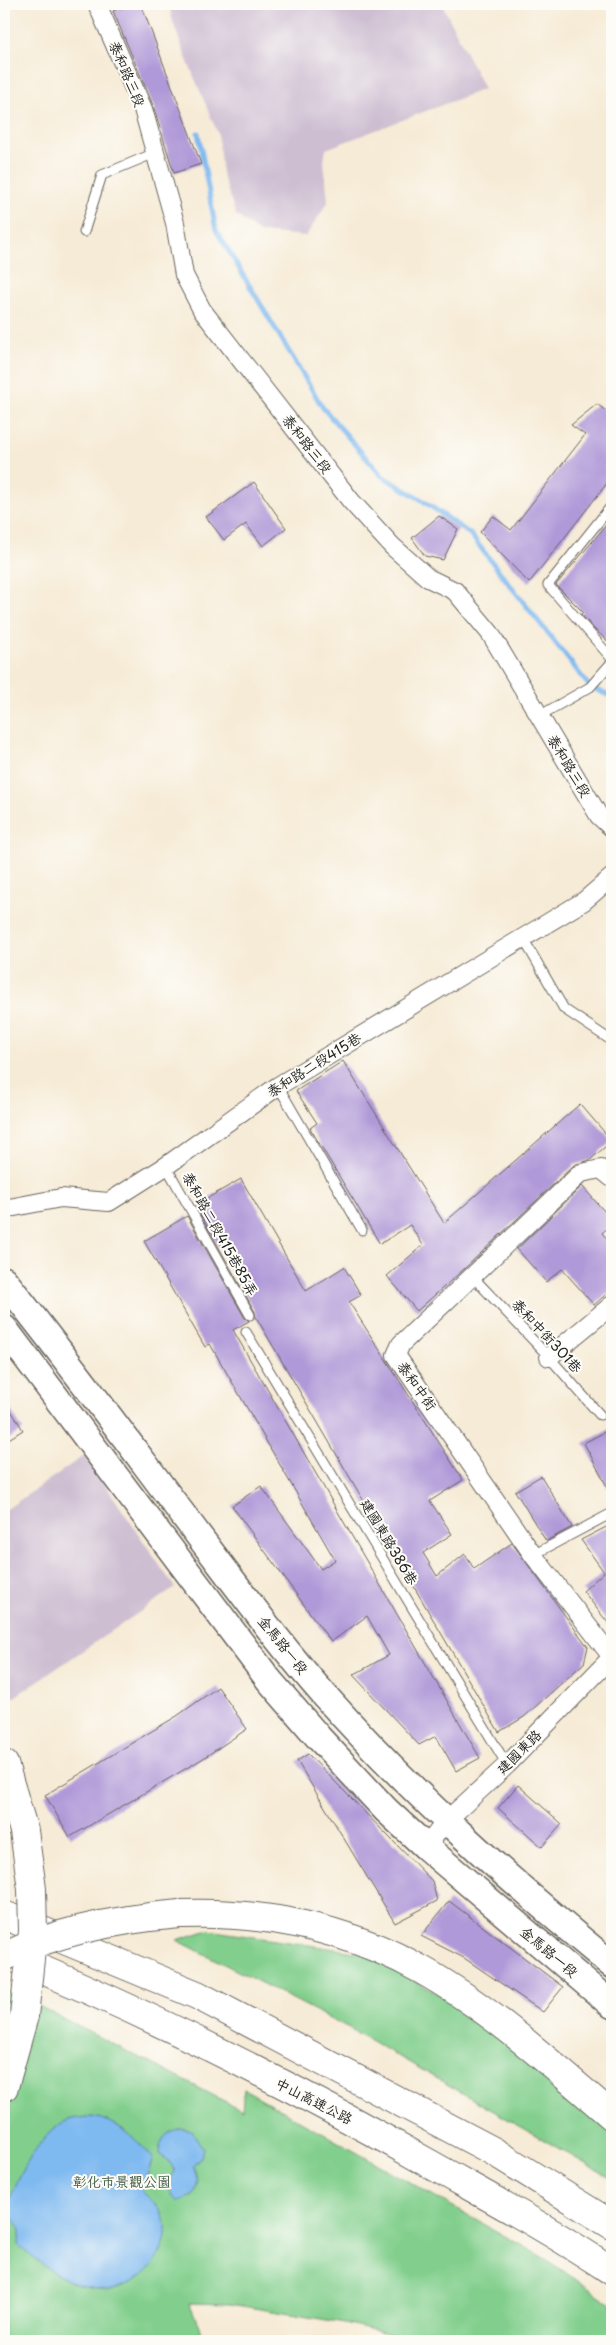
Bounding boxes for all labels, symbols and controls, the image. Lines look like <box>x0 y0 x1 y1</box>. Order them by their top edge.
street label: 泰和路三段 <box>104 37 151 110</box>
street label: 泰和路三段 <box>278 410 337 478</box>
street label: 泰和路三段 <box>542 730 596 801</box>
street label: 泰和路二段415巷 <box>263 1027 366 1102</box>
street label: 泰和路二段415巷85弄 <box>178 1168 263 1300</box>
street label: 泰和中街301巷 <box>507 1294 588 1378</box>
street label: 泰和中街 <box>393 1357 442 1415</box>
street label: 建國東路386巷 <box>355 1495 424 1590</box>
street label: 金馬路一段 <box>253 1611 314 1678</box>
street label: 建國東路 <box>491 1724 546 1779</box>
street label: 金馬路一段 <box>516 1921 583 1982</box>
street label: 中山高速公路 <box>272 2072 356 2129</box>
park label: 彰化市景觀公園 <box>73 2171 171 2192</box>

